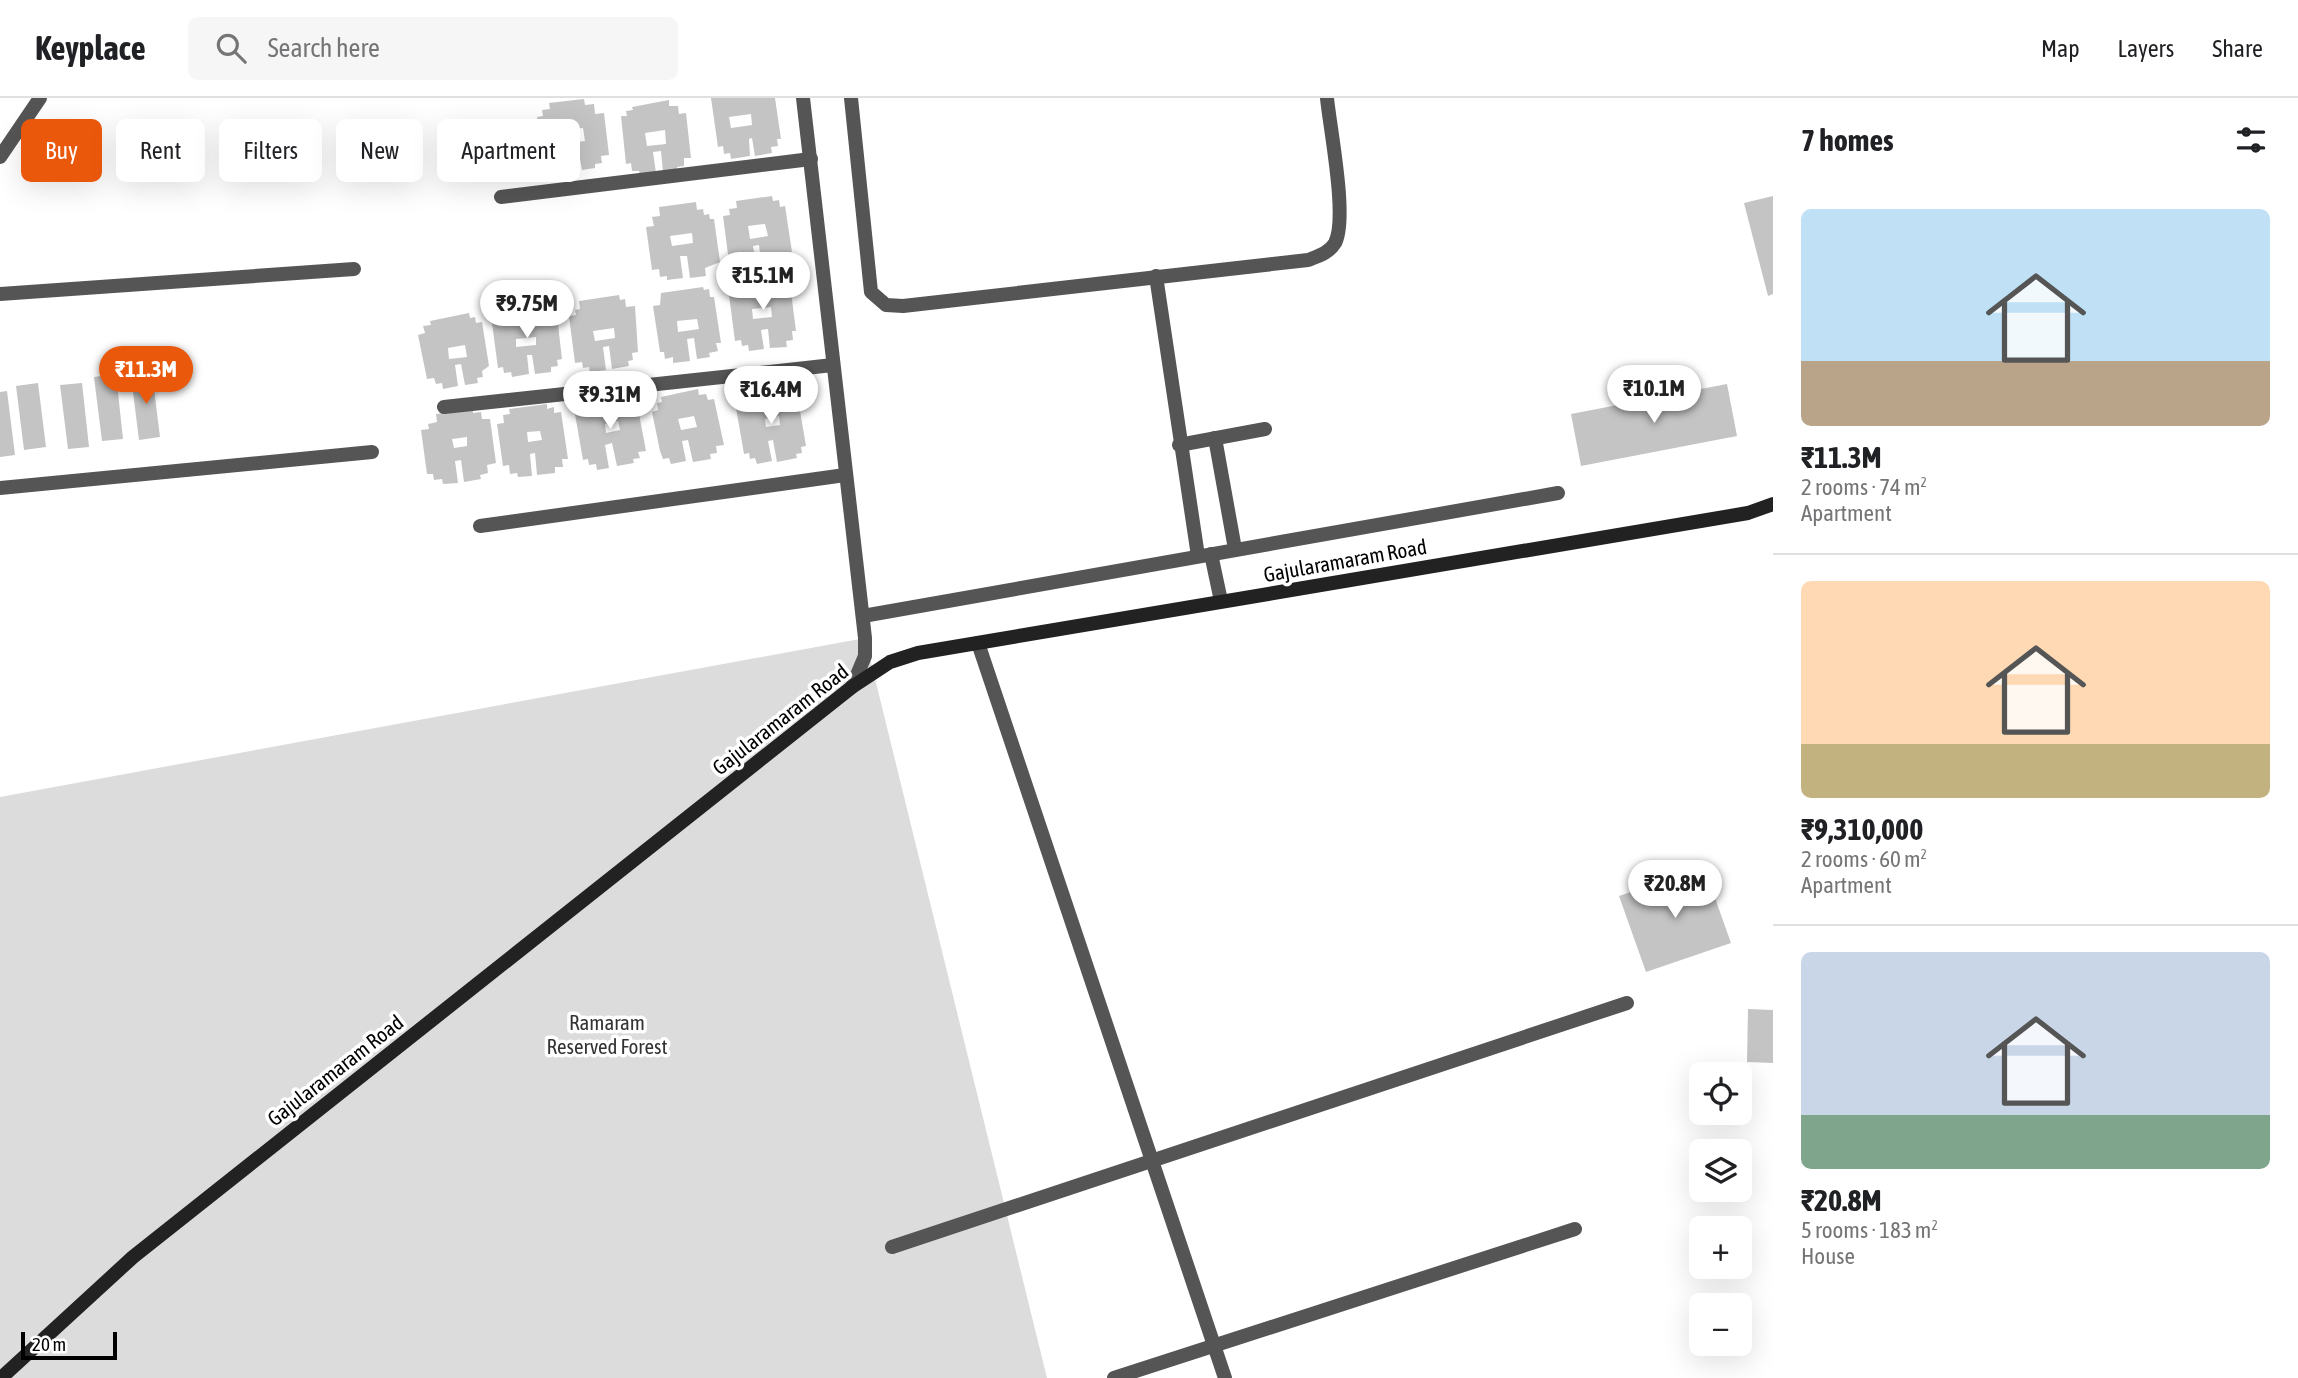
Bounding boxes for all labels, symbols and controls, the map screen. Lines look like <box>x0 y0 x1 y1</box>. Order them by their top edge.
search box <box>188 17 678 80</box>
text: Keyplace <box>35 29 146 67</box>
icon: search <box>212 29 250 67</box>
text: Search here <box>268 33 380 63</box>
text: Map <box>2041 35 2080 62</box>
text: Layers <box>2118 35 2174 62</box>
text: Share <box>2212 35 2263 62</box>
chip: Buy <box>21 119 102 182</box>
chip: Rent <box>116 119 205 182</box>
chip: Filters <box>219 119 322 182</box>
chip: New <box>336 119 423 182</box>
chip: Apartment <box>437 119 580 182</box>
icon: filters <box>2232 121 2270 159</box>
text: 7 homes <box>1801 123 1894 157</box>
pin: ₹15.1M <box>706 252 820 312</box>
icon: home <box>1973 255 2099 381</box>
text: ₹15.1M <box>732 262 794 288</box>
pin: ₹9.75M <box>470 280 584 340</box>
text: ₹9.75M <box>496 290 558 316</box>
pin: ₹11.3M <box>89 346 203 406</box>
text: ₹11.3M <box>115 356 177 382</box>
pin: ₹16.4M <box>714 366 828 426</box>
pin: ₹10.1M <box>1597 366 1711 425</box>
pin: ₹9.31M <box>553 372 667 431</box>
text: ₹10.1M <box>1623 375 1685 401</box>
text: ₹16.4M <box>740 376 802 402</box>
text: ₹9.31M <box>579 381 641 407</box>
text: ₹11.3M <box>1801 440 1882 474</box>
text: 2 rooms · 74 m² <box>1801 474 1927 500</box>
text: Apartment <box>1801 500 1892 526</box>
street label: Gajularamaram Road <box>1262 534 1428 586</box>
icon: home <box>1973 627 2099 753</box>
street label: Gajularamaram Road <box>708 659 852 779</box>
text: ₹9,310,000 <box>1801 812 1923 846</box>
text: 2 rooms · 60 m² <box>1801 846 1927 872</box>
pin: ₹20.8M <box>1618 860 1732 920</box>
text: ₹20.8M <box>1644 870 1706 896</box>
text: Apartment <box>1801 872 1892 898</box>
icon: home <box>1973 998 2099 1124</box>
street label: Gajularamaram Road <box>263 1010 407 1130</box>
park label: Ramaram Reserved Forest <box>547 1010 667 1058</box>
map controls <box>1689 1062 1752 1356</box>
button: locate <box>1689 1062 1752 1125</box>
button: layers <box>1689 1139 1752 1202</box>
text: ₹20.8M <box>1801 1183 1882 1217</box>
button: + <box>1689 1216 1752 1279</box>
text: 5 rooms · 183 m² <box>1801 1217 1938 1243</box>
text: House <box>1801 1243 1855 1269</box>
button: − <box>1689 1293 1752 1356</box>
scale bar <box>21 1329 117 1361</box>
text: 20 m <box>32 1333 66 1355</box>

